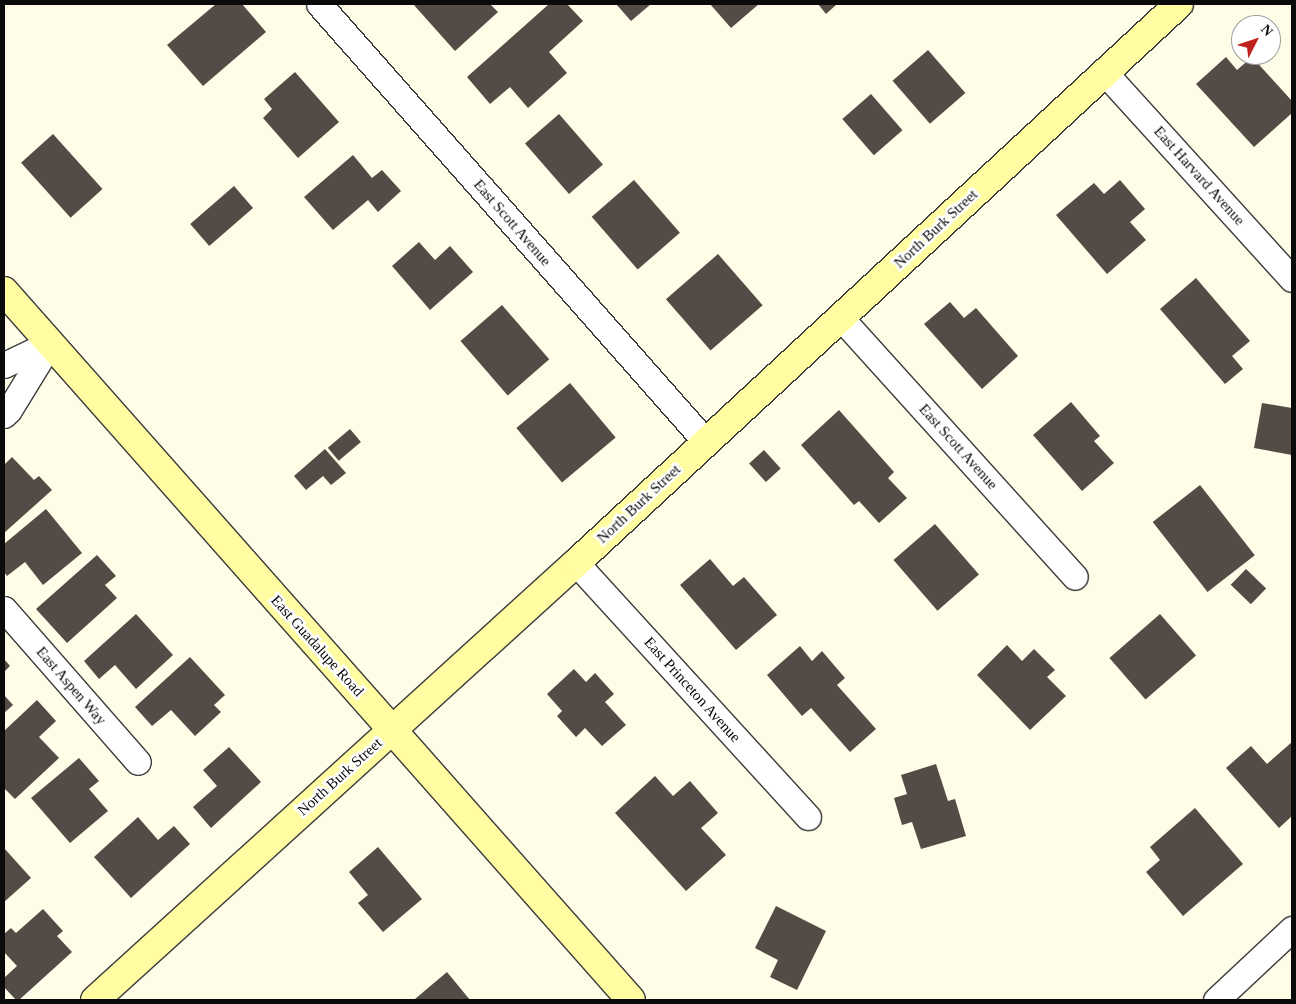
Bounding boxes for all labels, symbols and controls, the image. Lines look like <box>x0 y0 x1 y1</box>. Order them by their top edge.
north arrow <box>1231 15 1281 65</box>
text: N <box>1258 22 1276 39</box>
street label: East Harvard Avenue <box>1149 122 1249 230</box>
street label: East Scott Avenue <box>469 176 555 270</box>
street label: North Burk Street <box>891 186 981 272</box>
street label: East Scott Avenue <box>915 400 1001 494</box>
street label: North Burk Street <box>594 461 684 547</box>
street label: East Guadalupe Road <box>267 592 367 700</box>
street label: East Princeton Avenue <box>640 633 744 747</box>
street label: East Aspen Way <box>32 643 110 729</box>
street label: North Burk Street <box>294 734 386 820</box>

